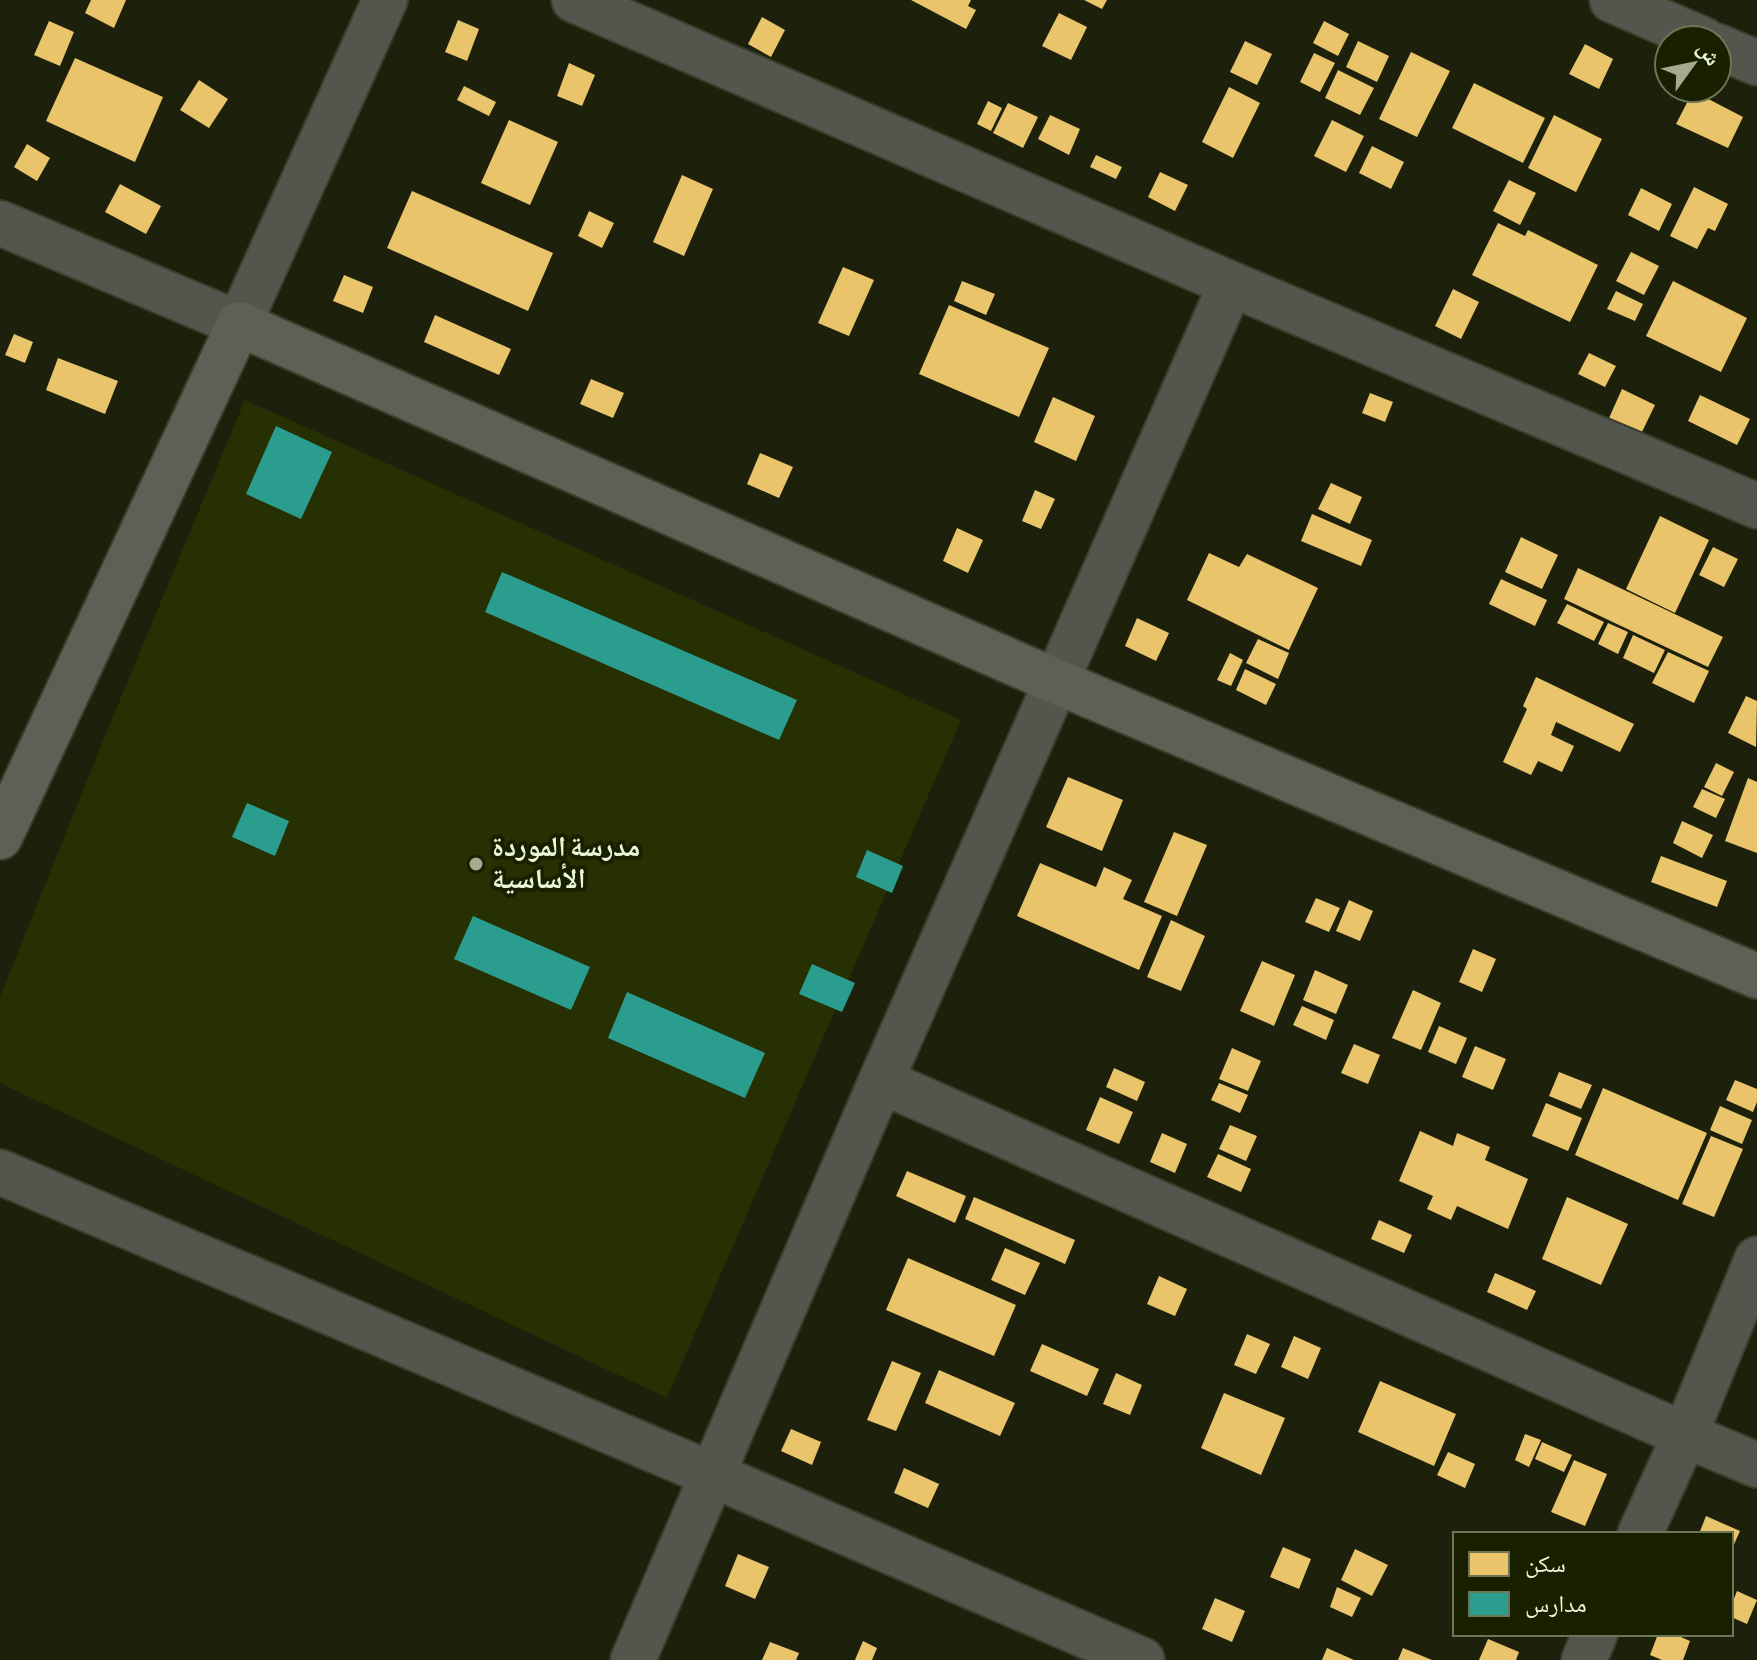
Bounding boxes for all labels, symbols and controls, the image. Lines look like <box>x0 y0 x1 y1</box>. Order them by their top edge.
north arrow <box>1653 24 1733 104</box>
text: ش <box>1692 38 1725 71</box>
place label: مدرسة الموردة الأساسية <box>492 834 640 895</box>
marker: مدرسة الموردة الأساسية <box>467 855 485 873</box>
legend <box>1453 1532 1733 1636</box>
text: سكن <box>1525 1553 1566 1578</box>
text: مدارس <box>1525 1593 1587 1618</box>

